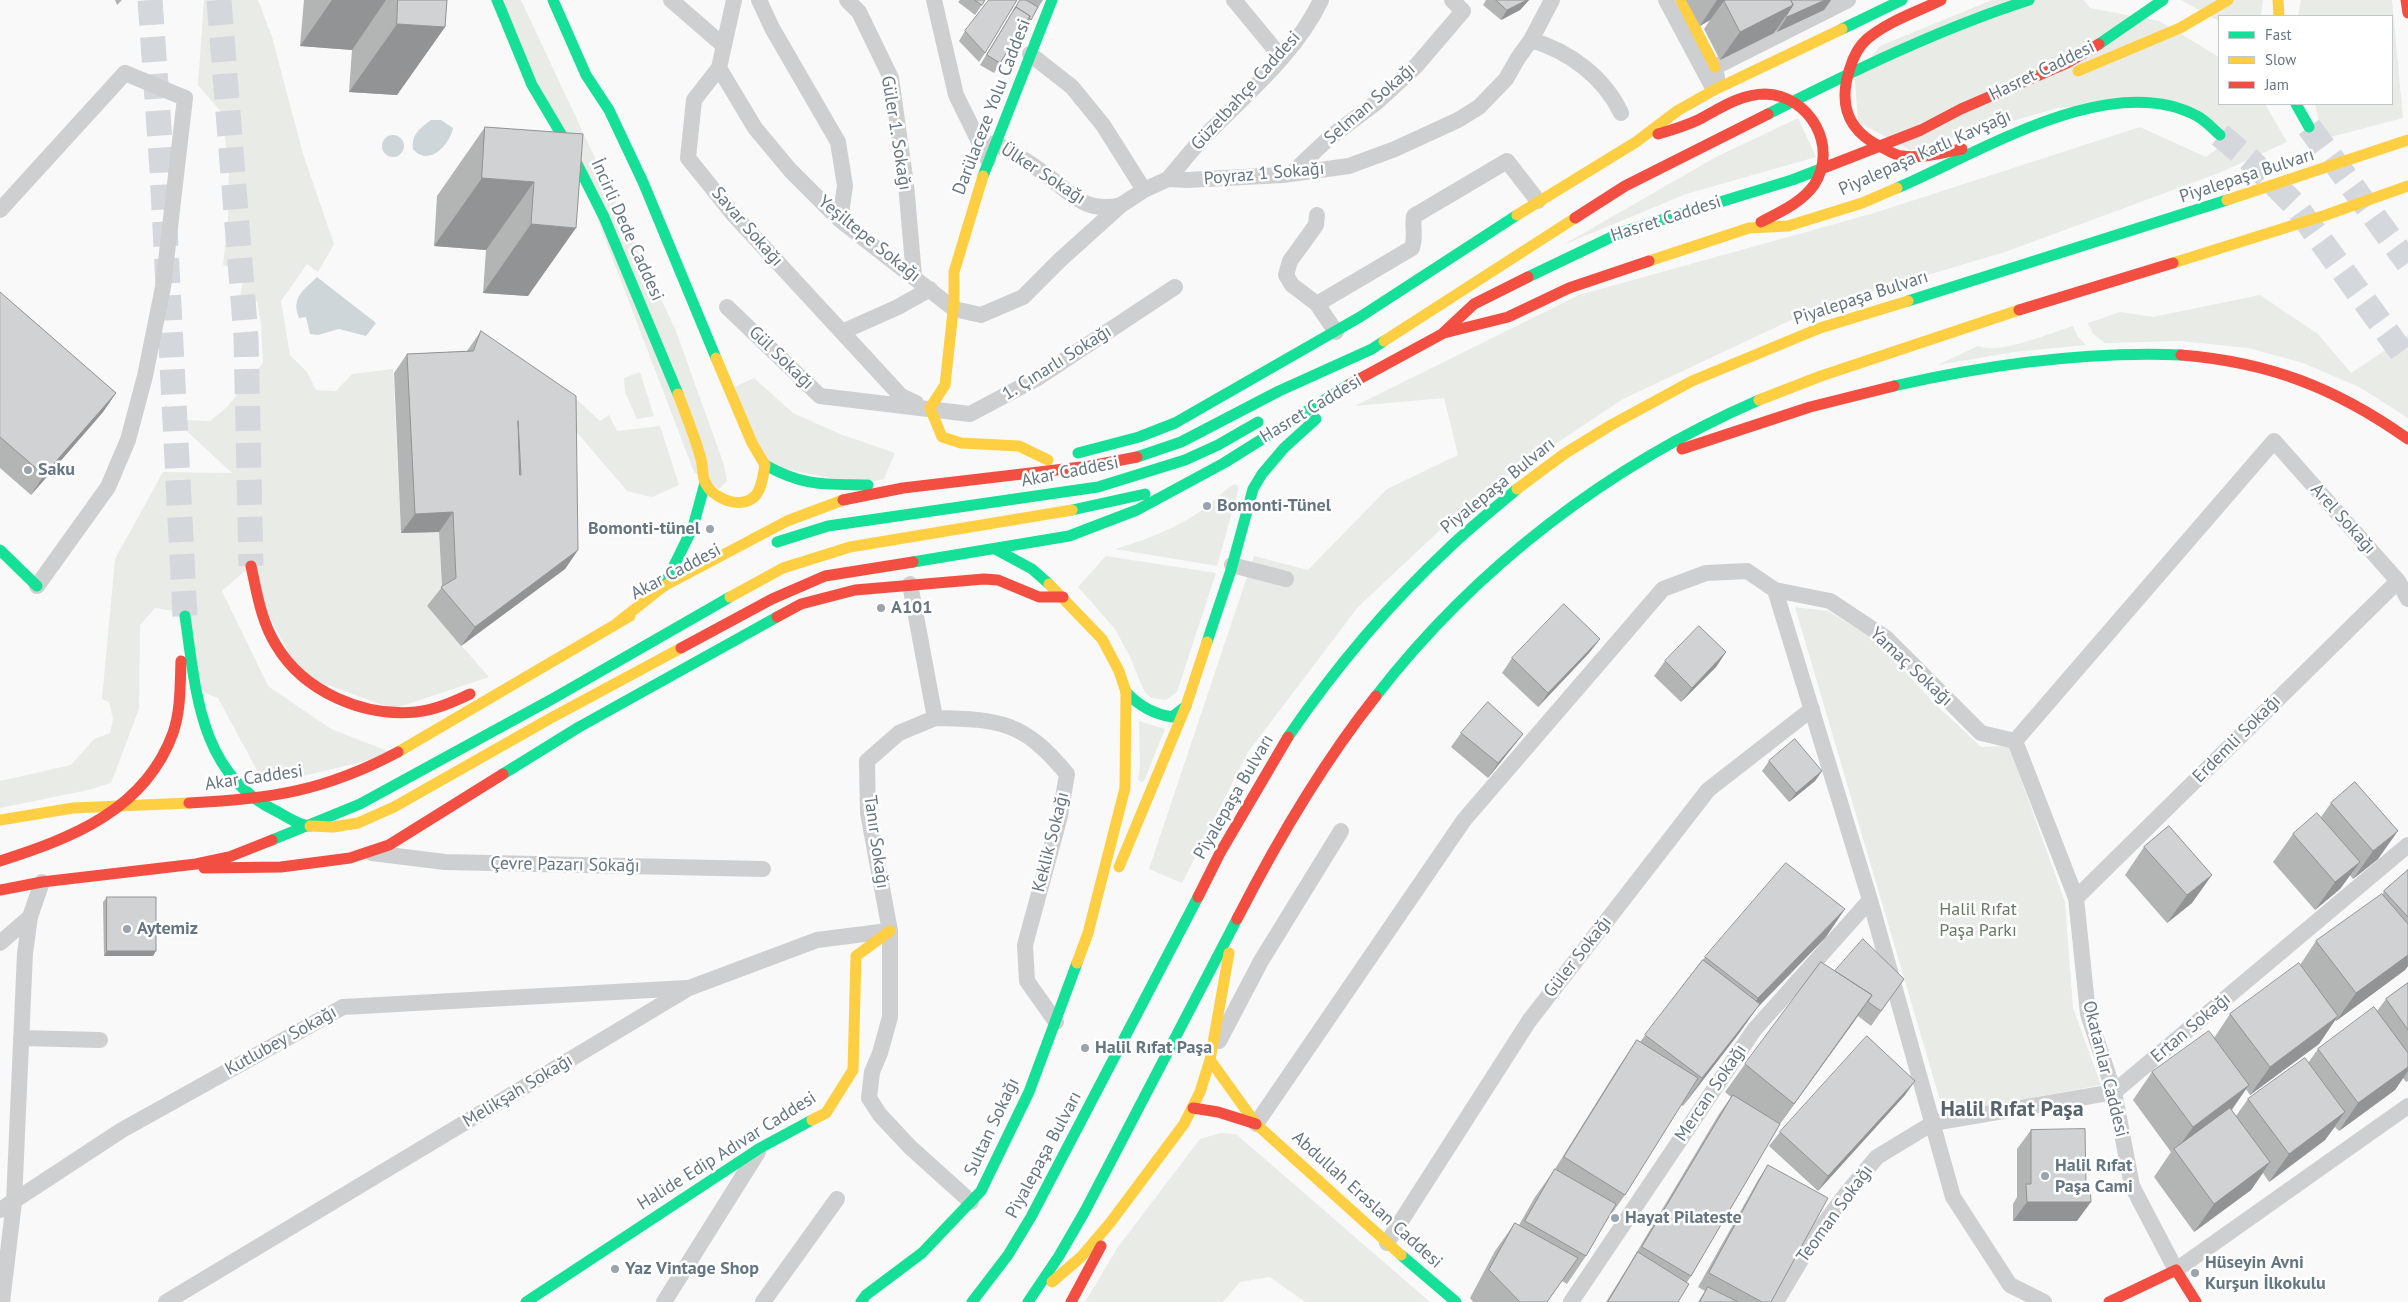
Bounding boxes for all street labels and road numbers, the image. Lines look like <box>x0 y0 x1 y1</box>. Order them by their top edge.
street label: Darülaceze Yolu Caddesi <box>948 16 1036 198</box>
street label: Güzelbahçe Caddesi <box>1187 27 1305 155</box>
street label: Hasret Caddesi <box>1986 36 2098 106</box>
street label: Selman Sokağı <box>1320 59 1420 149</box>
street label: Güler 1. Sokağı <box>876 74 916 192</box>
street label: Piyalepaşa Katlı Kavşağı <box>1836 105 2014 201</box>
street label: Ülker Sokağı <box>997 139 1089 209</box>
street label: Piyalepaşa Bulvarı <box>2177 144 2317 208</box>
street label: İncirli Dede Caddesi <box>586 156 668 304</box>
street label: Poyraz 1 Sokağı <box>1203 158 1325 190</box>
street label: Savar Sokağı <box>707 183 787 271</box>
street label: Yeşiltepe Sokağı <box>814 191 924 287</box>
street label: Hasret Caddesi <box>1608 191 1724 247</box>
street label: Piyalepaşa Bulvarı <box>1791 266 1931 330</box>
street label: 1. Çınarlı Sokağı <box>998 321 1116 405</box>
street label: Gül Sokağı <box>744 322 818 394</box>
street label: Hasret Caddesi <box>1256 370 1366 448</box>
street label: Piyalepaşa Bulvarı <box>1437 433 1559 539</box>
street label: Akar Caddesi <box>1019 452 1121 492</box>
street label: Arel Sokağı <box>2306 479 2380 559</box>
street label: Akar Caddesi <box>627 539 725 605</box>
street label: Yamaç Sokağı <box>1865 623 1957 711</box>
street label: Erdemli Sokağı <box>2189 691 2285 787</box>
street label: Piyalepaşa Bulvarı <box>1189 731 1279 863</box>
street label: Akar Caddesi <box>204 760 304 796</box>
street label: Keklik Sokağı <box>1028 790 1074 894</box>
street label: Tanır Sokağı <box>859 794 893 890</box>
street label: Çevre Pazarı Sokağı <box>490 853 640 877</box>
street label: Güler Sokağı <box>1540 912 1616 1002</box>
street label: Ertan Sokağı <box>2147 988 2235 1068</box>
street label: Okatanlar Caddesi <box>2078 999 2132 1139</box>
street label: Kutlubey Sokağı <box>221 1001 341 1081</box>
street label: Mercan Sokağı <box>1671 1040 1751 1146</box>
street label: Melikşah Sokağı <box>459 1050 577 1132</box>
street label: Sultan Sokağı <box>960 1075 1024 1179</box>
street label: Halide Edip Adıvar Caddesi <box>634 1087 820 1215</box>
street label: Piyalepaşa Bulvarı <box>1001 1088 1087 1222</box>
street label: Abdullah Eraslan Caddesi <box>1287 1127 1447 1273</box>
street label: Teoman Sokağı <box>1792 1161 1878 1267</box>

